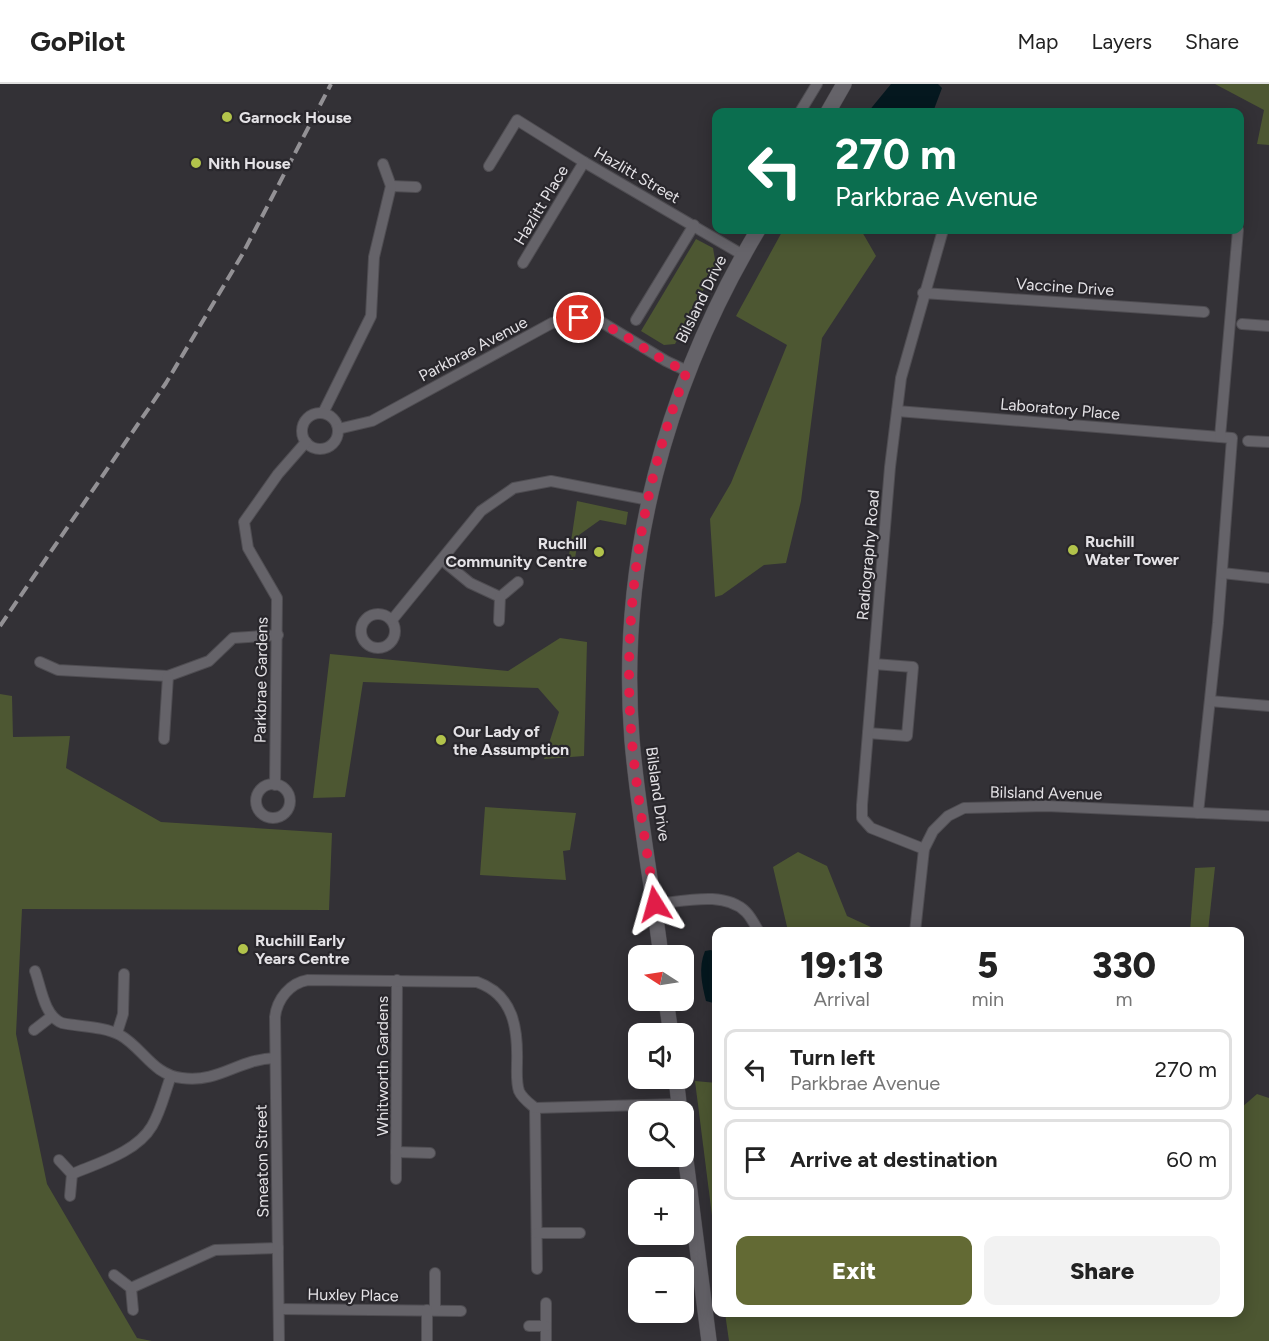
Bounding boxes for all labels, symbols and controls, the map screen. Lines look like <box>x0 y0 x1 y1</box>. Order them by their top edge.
text: GoPilot <box>30 24 126 58</box>
text: Map <box>1018 29 1058 54</box>
text: Layers <box>1091 29 1152 54</box>
text: Share <box>1185 29 1239 54</box>
place label: Garnock House <box>239 108 352 127</box>
marker: Garnock House <box>220 110 234 124</box>
text: 270 m <box>835 129 957 180</box>
icon: left <box>736 132 814 210</box>
street label: Hazlitt Street <box>591 143 683 207</box>
place label: Nith House <box>208 154 291 173</box>
marker: Nith House <box>189 156 203 170</box>
street label: Hazlitt Place <box>510 161 572 248</box>
text: Parkbrae Avenue <box>835 180 1038 213</box>
street label: Bilsland Drive <box>672 252 731 346</box>
street label: Vaccine Drive <box>1015 274 1115 300</box>
pin <box>553 292 604 343</box>
icon: arrive <box>562 301 595 334</box>
street label: Parkbrae Avenue <box>415 312 531 386</box>
street label: Laboratory Place <box>999 394 1121 424</box>
street label: Radiography Road <box>853 489 883 621</box>
place label: Ruchill Water Tower <box>1085 532 1179 569</box>
place label: Ruchill Community Centre <box>445 534 587 571</box>
marker: Ruchill Water Tower <box>1066 543 1080 557</box>
marker: Ruchill Community Centre <box>592 545 606 559</box>
street label: Parkbrae Gardens <box>250 617 272 743</box>
place label: Our Lady of the Assumption <box>453 722 569 759</box>
marker: Our Lady of the Assumption <box>434 733 448 747</box>
street label: Bilsland Drive <box>642 745 674 843</box>
street label: Bilsland Avenue <box>990 783 1103 803</box>
position arrow <box>623 872 687 936</box>
place label: Ruchill Early Years Centre <box>255 931 350 968</box>
marker: Ruchill Early Years Centre <box>236 942 250 956</box>
text: 19:13 <box>800 944 884 987</box>
text: 5 <box>977 944 998 987</box>
text: 330 <box>1092 944 1156 987</box>
north arrow <box>628 945 694 1011</box>
map controls <box>628 945 694 1323</box>
text: Arrival <box>813 987 870 1011</box>
text: min <box>971 987 1004 1011</box>
text: m <box>1116 987 1133 1011</box>
street label: Whitworth Gardens <box>373 996 392 1136</box>
button: sound <box>628 1023 694 1089</box>
text: Turn left <box>790 1044 876 1071</box>
icon: left <box>739 1053 772 1086</box>
text: 270 m <box>1155 1056 1217 1083</box>
text: Parkbrae Avenue <box>790 1071 940 1095</box>
button: search <box>628 1101 694 1167</box>
street label: Smeaton Street <box>252 1104 272 1218</box>
icon: arrive <box>739 1143 772 1176</box>
text: Arrive at destination <box>790 1146 998 1173</box>
text: 60 m <box>1166 1146 1217 1173</box>
button: + <box>628 1179 694 1245</box>
button: Exit <box>736 1236 972 1305</box>
button: Share <box>984 1236 1220 1305</box>
button: − <box>628 1257 694 1323</box>
street label: Huxley Place <box>307 1285 399 1305</box>

